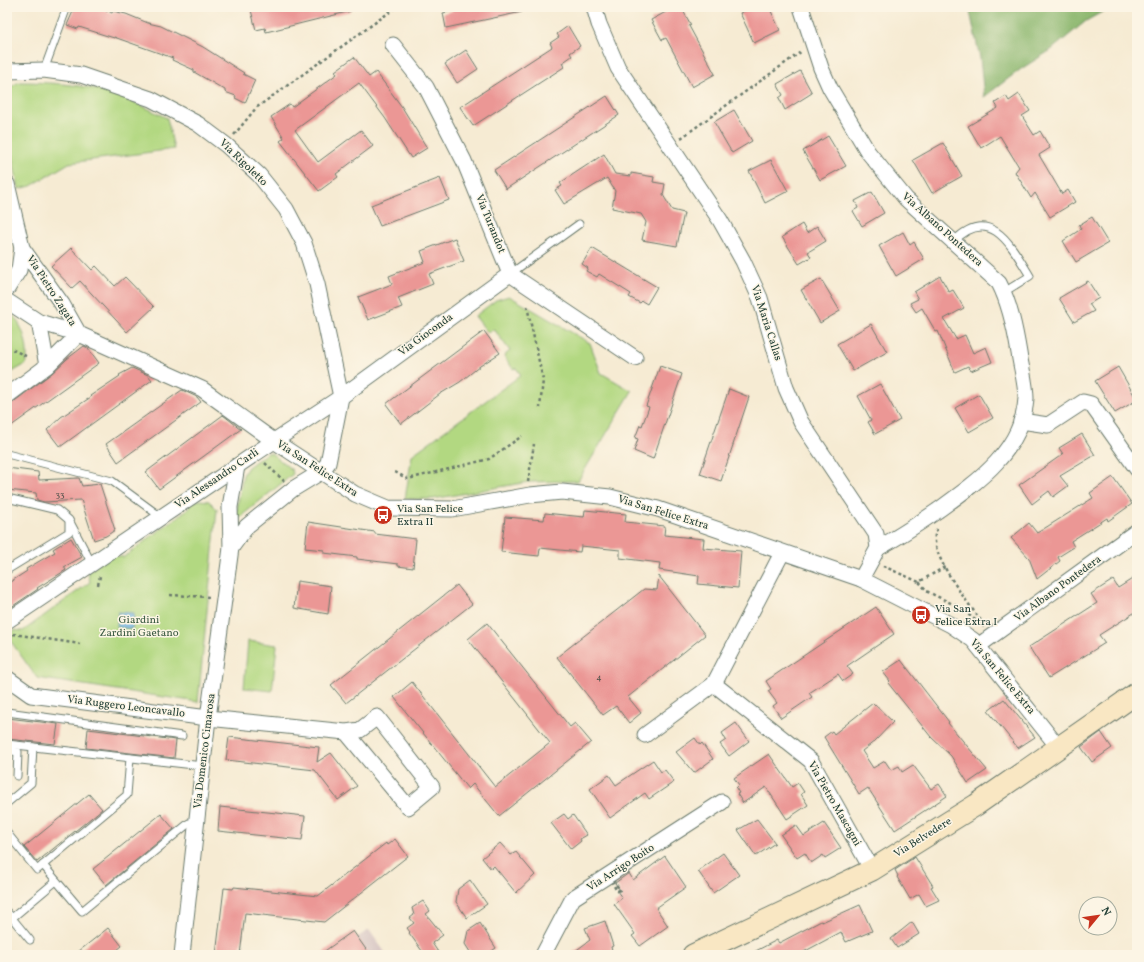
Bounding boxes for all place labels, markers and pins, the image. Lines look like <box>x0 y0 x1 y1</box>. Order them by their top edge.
place label: Via San Felice Extra II <box>397 502 463 530</box>
bus stop icon: Via San Felice Extra II <box>372 504 394 526</box>
place label: Via San Felice Extra I <box>935 602 997 630</box>
bus stop icon: Via San Felice Extra I <box>910 604 932 626</box>

